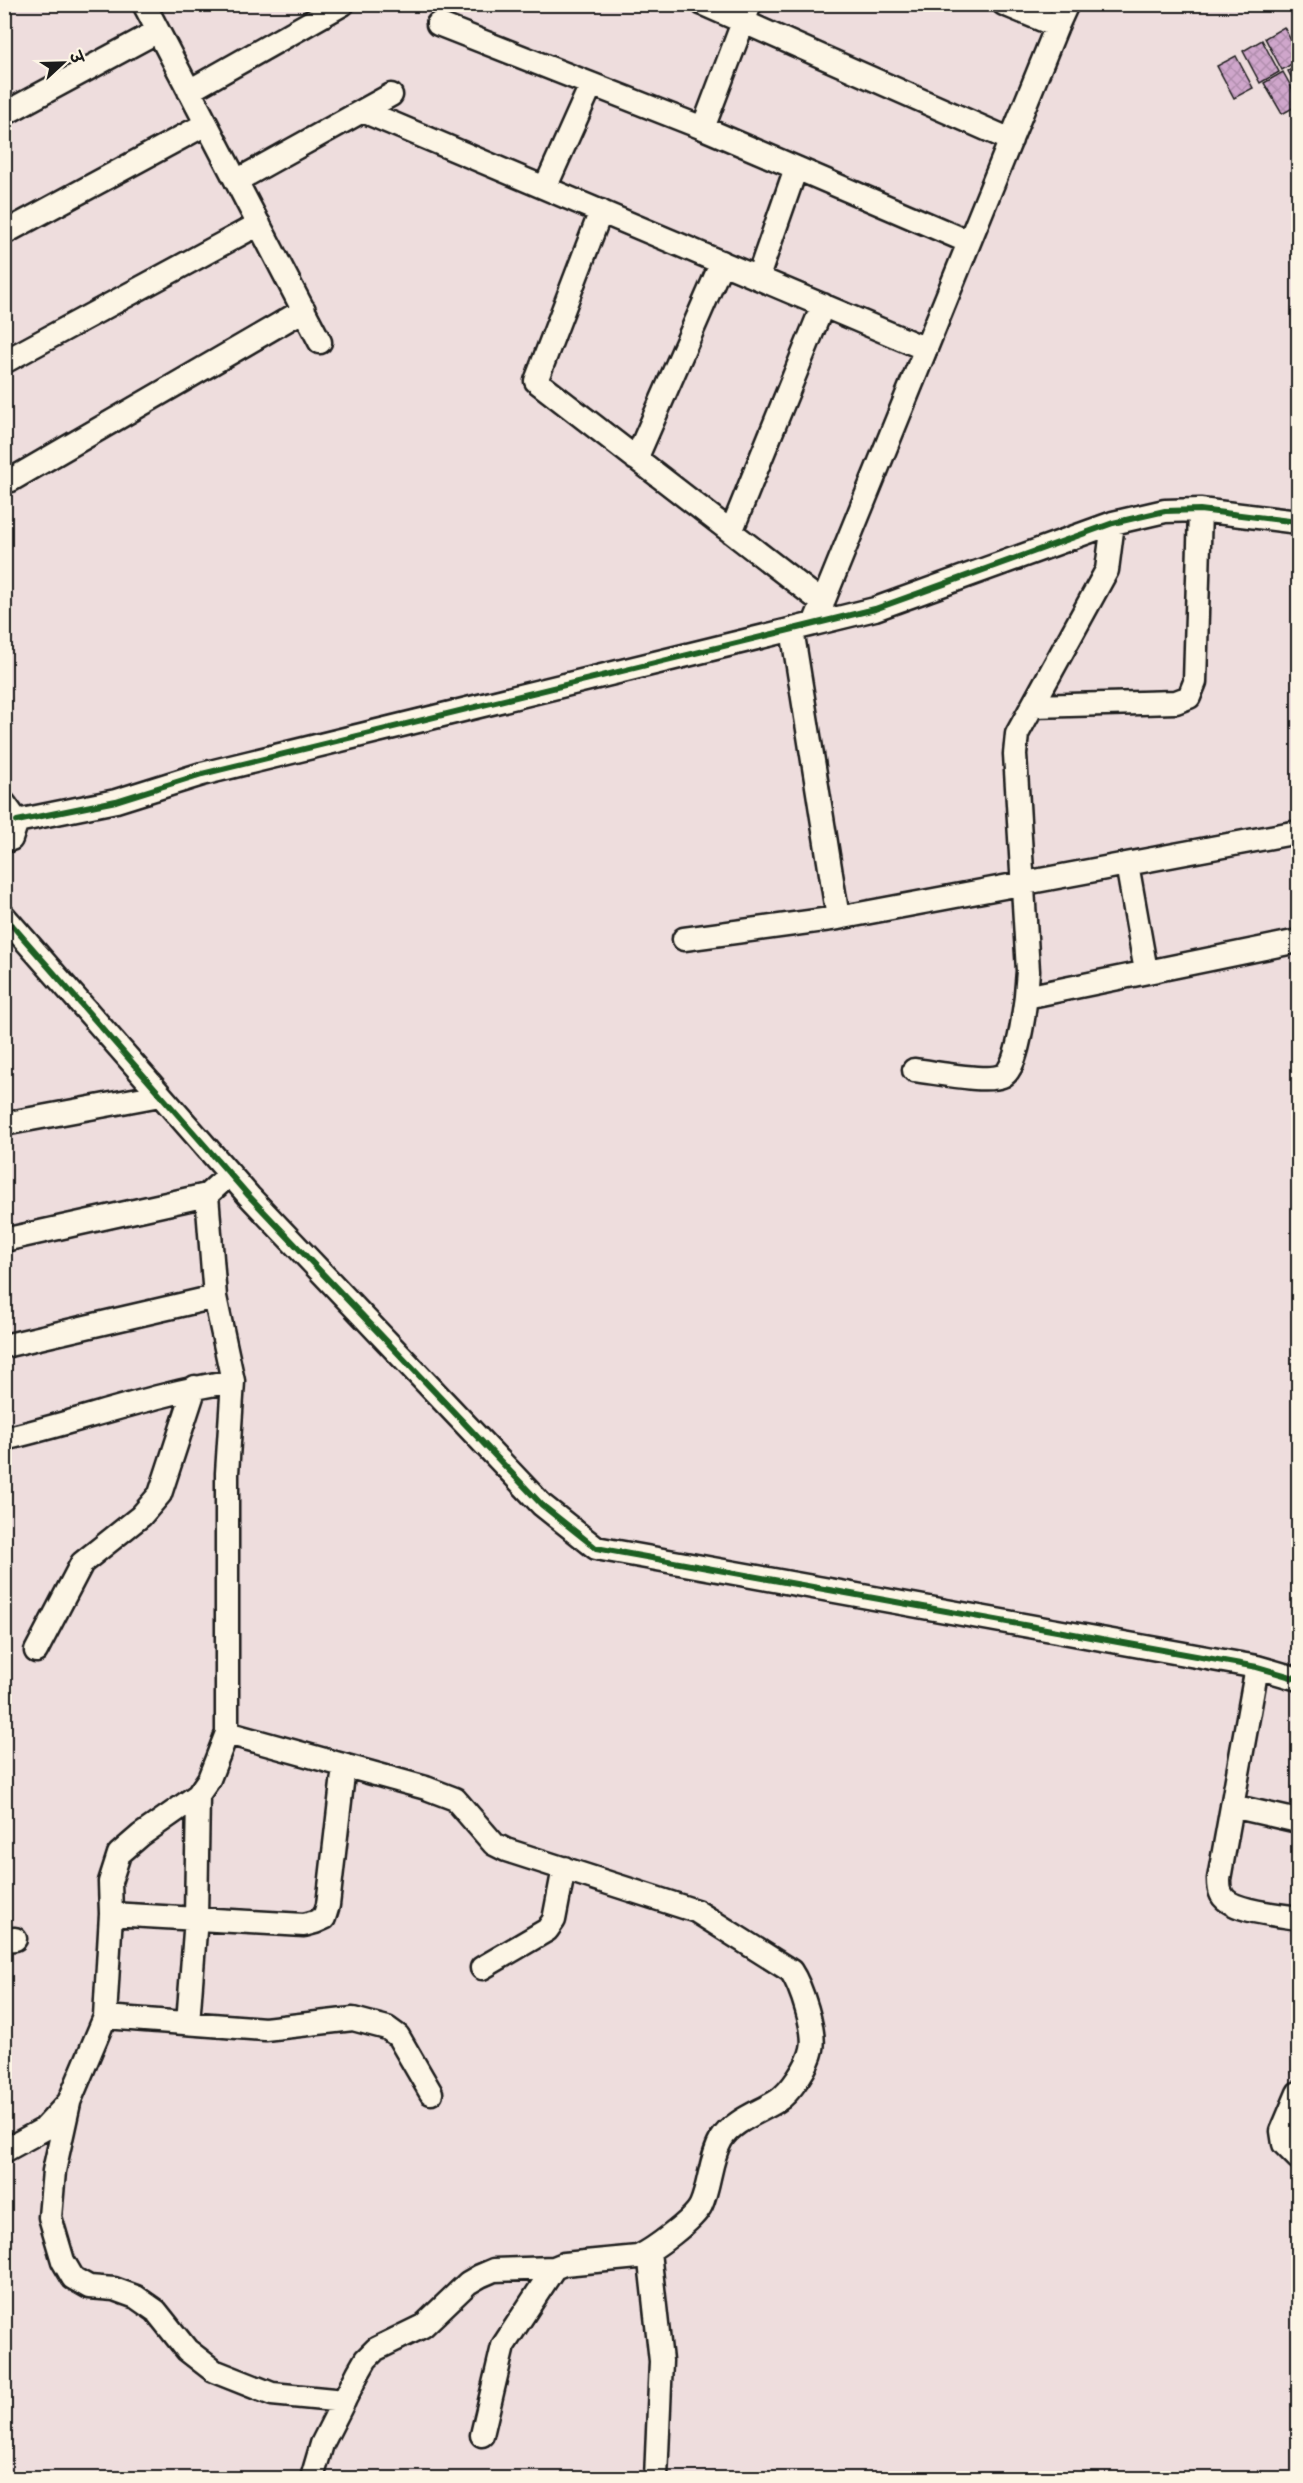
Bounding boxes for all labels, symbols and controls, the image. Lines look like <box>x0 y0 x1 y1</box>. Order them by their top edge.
north arrow <box>33 33 93 93</box>
text: उ <box>65 48 87 67</box>

